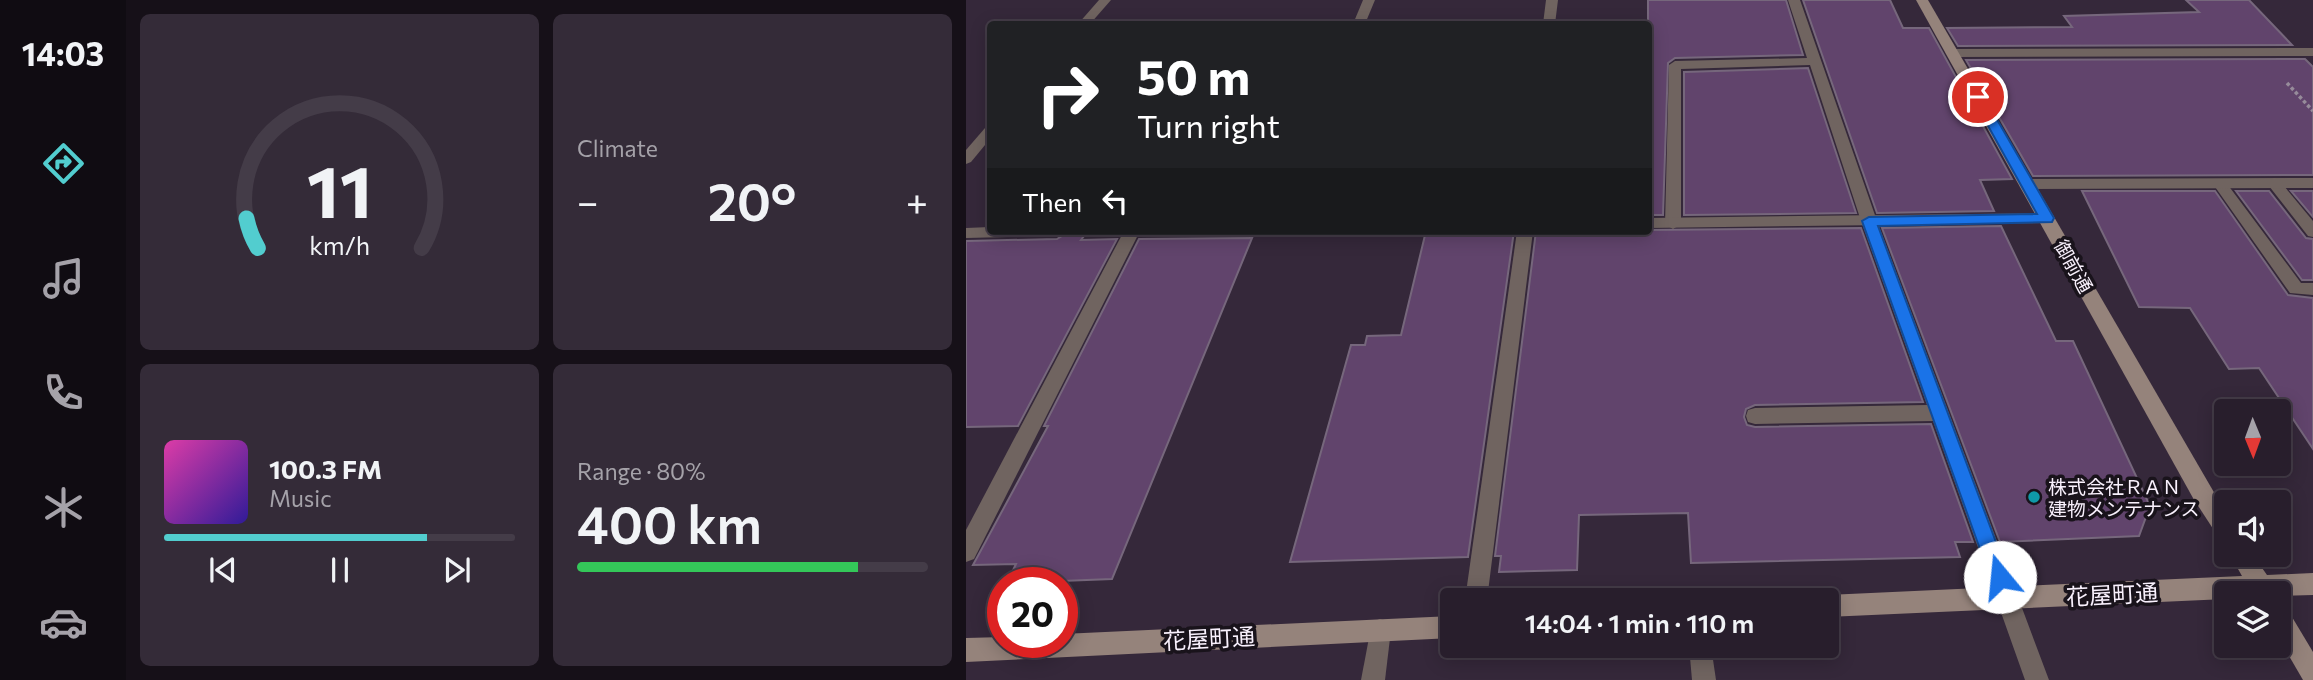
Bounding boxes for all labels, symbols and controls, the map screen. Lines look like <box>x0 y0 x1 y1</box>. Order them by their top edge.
text: 14:03 <box>22 33 104 73</box>
text: 50 m <box>1137 45 1250 105</box>
icon: right <box>1022 49 1113 140</box>
pin <box>1948 67 2008 127</box>
icon: arrive <box>1959 78 1997 116</box>
text: Turn right <box>1137 105 1280 145</box>
text: Climate <box>577 134 658 162</box>
icon: directions <box>39 139 88 188</box>
text: 11 <box>307 144 372 233</box>
text: 20° <box>708 168 797 232</box>
text: − <box>577 177 599 224</box>
text: + <box>906 177 928 224</box>
icon: left <box>1096 182 1134 220</box>
text: Then <box>1022 186 1082 217</box>
text: km/h <box>309 230 370 260</box>
street label: 御前通 <box>2050 235 2098 297</box>
icon: music <box>39 254 88 303</box>
icon: phone <box>39 368 88 417</box>
north arrow <box>2214 399 2291 476</box>
map controls <box>2214 399 2291 658</box>
text: 100.3 FM <box>269 453 382 484</box>
text: Range · 80% <box>577 457 705 485</box>
place label: 株式会社ＲＡＮ 建物メンテナンス <box>2048 475 2200 520</box>
icon: climate <box>39 483 88 532</box>
text: Music <box>269 484 332 512</box>
marker: 株式会社ＲＡＮ 建物メンテナンス <box>2026 489 2042 505</box>
button: sound <box>2214 490 2291 567</box>
text: 400 km <box>577 491 762 555</box>
position arrow <box>1963 540 2037 614</box>
icon: previous <box>204 551 242 589</box>
icon: pause <box>321 551 359 589</box>
icon: next <box>438 551 476 589</box>
speed limit sign: 20 <box>987 567 1078 658</box>
street label: 花屋町通 <box>2065 578 2159 610</box>
button: layers <box>2214 581 2291 658</box>
icon: car <box>39 598 88 647</box>
text: 14:04 · 1 min · 110 m <box>1525 607 1754 638</box>
street label: 花屋町通 <box>1162 622 1256 654</box>

